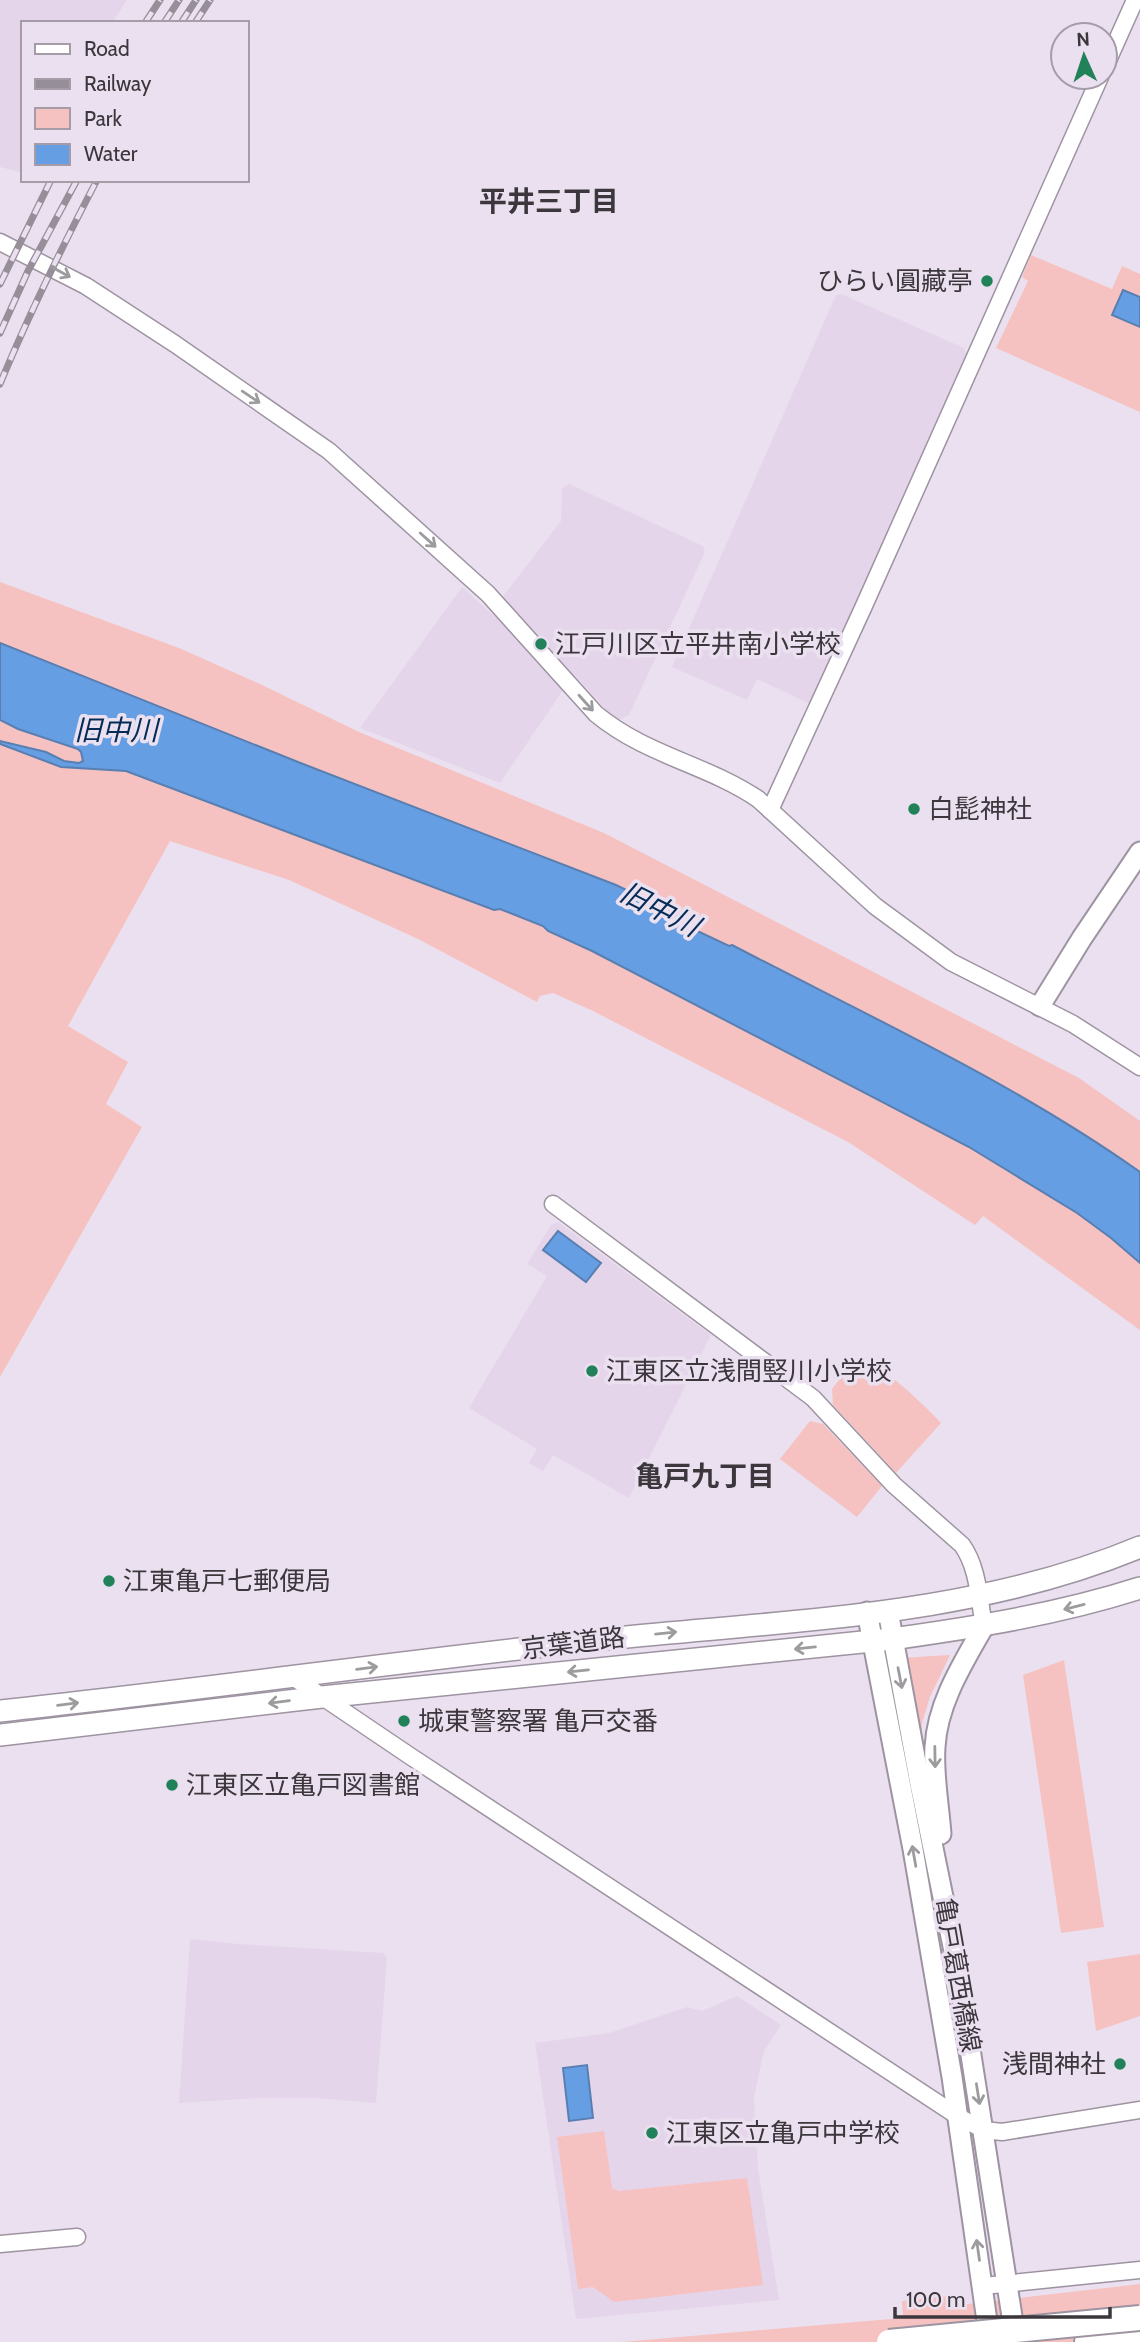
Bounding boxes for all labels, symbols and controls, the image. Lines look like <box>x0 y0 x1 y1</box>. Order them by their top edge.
legend <box>21 21 248 182</box>
north arrow <box>1049 21 1119 91</box>
text: N <box>1076 28 1090 51</box>
text: Road <box>84 36 130 61</box>
text: Railway <box>84 71 152 96</box>
text: Park <box>84 106 122 131</box>
text: Water <box>84 141 138 166</box>
district label: 平井三丁目 <box>479 184 619 218</box>
place label: ひらい圓藏亭 <box>817 265 973 297</box>
one-way arrow <box>50 266 71 279</box>
marker: ひらい圓藏亭 <box>979 273 995 289</box>
one-way arrow <box>241 390 260 404</box>
one-way arrow <box>418 532 436 548</box>
place label: 江戸川区立平井南小学校 <box>555 628 841 660</box>
marker: 江戸川区立平井南小学校 <box>533 636 549 652</box>
one-way arrow <box>578 694 594 712</box>
water label: 旧中川 <box>74 713 161 747</box>
place label: 白髭神社 <box>928 793 1032 825</box>
marker: 白髭神社 <box>906 801 922 817</box>
water label: 旧中川 <box>615 875 708 945</box>
place label: 江東区立浅間竪川小学校 <box>606 1355 892 1387</box>
marker: 江東区立浅間竪川小学校 <box>584 1363 600 1379</box>
district label: 亀戸九丁目 <box>635 1459 775 1493</box>
place label: 江東亀戸七郵便局 <box>123 1565 331 1597</box>
marker: 江東亀戸七郵便局 <box>101 1573 117 1589</box>
one-way arrow <box>1064 1601 1086 1614</box>
street label: 京葉道路 <box>519 1621 627 1665</box>
one-way arrow <box>654 1626 676 1639</box>
one-way arrow <box>794 1642 816 1655</box>
one-way arrow <box>355 1662 378 1675</box>
one-way arrow <box>567 1664 590 1677</box>
one-way arrow <box>893 1666 907 1689</box>
one-way arrow <box>268 1696 291 1709</box>
one-way arrow <box>56 1697 79 1710</box>
place label: 城東警察署 亀戸交番 <box>418 1705 658 1737</box>
marker: 城東警察署 亀戸交番 <box>396 1713 412 1729</box>
one-way arrow <box>928 1745 942 1768</box>
place label: 江東区立亀戸図書館 <box>186 1769 420 1801</box>
marker: 江東区立亀戸図書館 <box>164 1777 180 1793</box>
one-way arrow <box>907 1845 920 1868</box>
street label: 亀戸葛西橋線 <box>929 1895 987 2055</box>
place label: 浅間神社 <box>1002 2048 1106 2080</box>
marker: 浅間神社 <box>1112 2056 1128 2072</box>
one-way arrow <box>972 2082 985 2105</box>
place label: 江東区立亀戸中学校 <box>666 2117 900 2149</box>
marker: 江東区立亀戸中学校 <box>644 2125 660 2141</box>
one-way arrow <box>971 2239 984 2262</box>
scale bar <box>895 2276 1110 2320</box>
text: 100 m <box>906 2287 965 2312</box>

